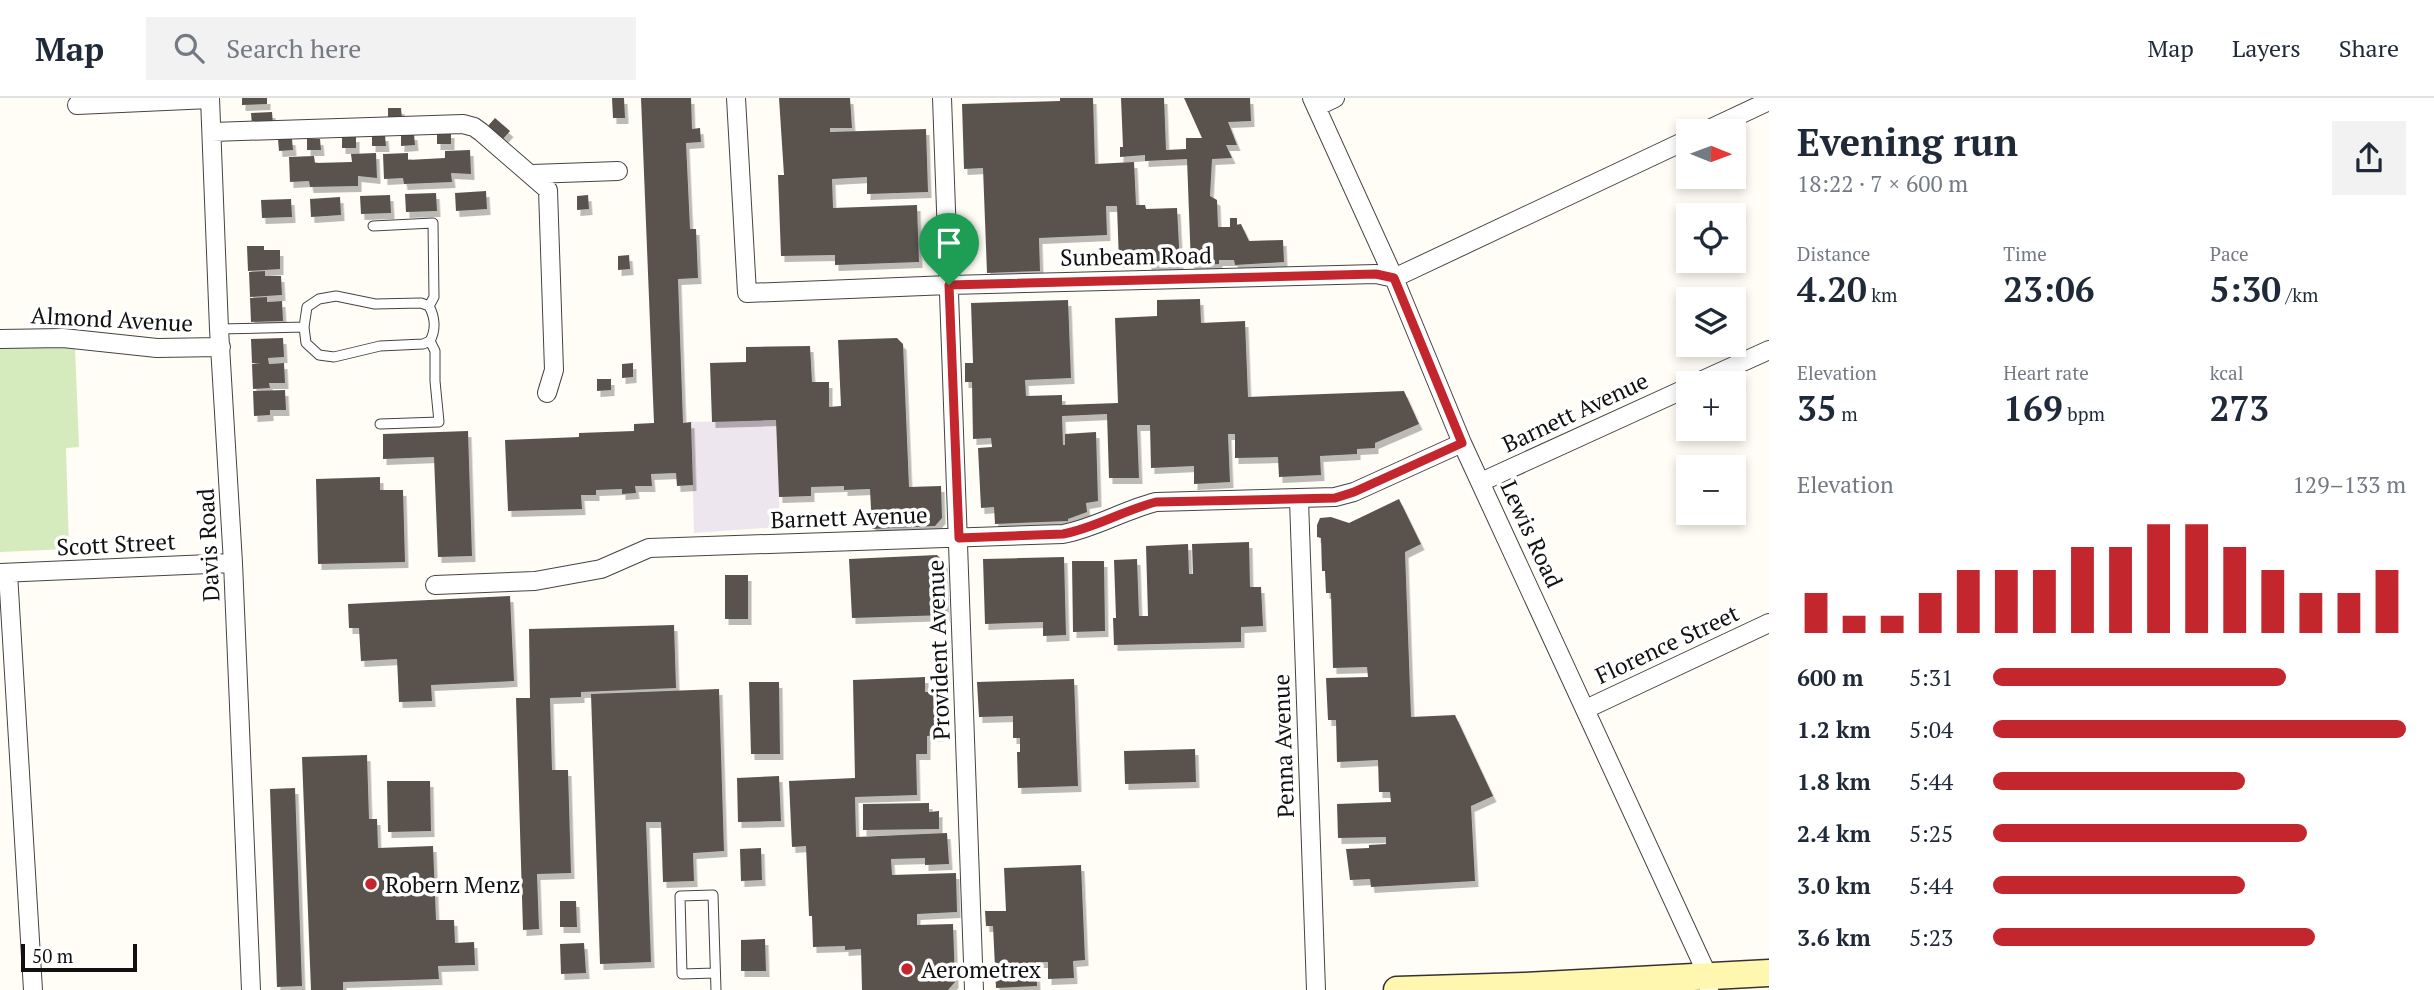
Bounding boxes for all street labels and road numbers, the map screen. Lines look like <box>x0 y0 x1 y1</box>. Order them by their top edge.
street label: Sunbeam Road <box>1060 239 1212 273</box>
street label: Almond Avenue <box>30 299 194 339</box>
street label: Barnett Avenue <box>1497 365 1653 459</box>
street label: Lewis Road <box>1494 475 1570 593</box>
street label: Davis Road <box>190 487 226 602</box>
street label: Barnett Avenue <box>770 499 928 535</box>
street label: Scott Street <box>56 525 177 563</box>
street label: Provident Avenue <box>919 559 957 741</box>
street label: Florence Street <box>1590 597 1744 691</box>
street label: Penna Avenue <box>1265 674 1301 818</box>

